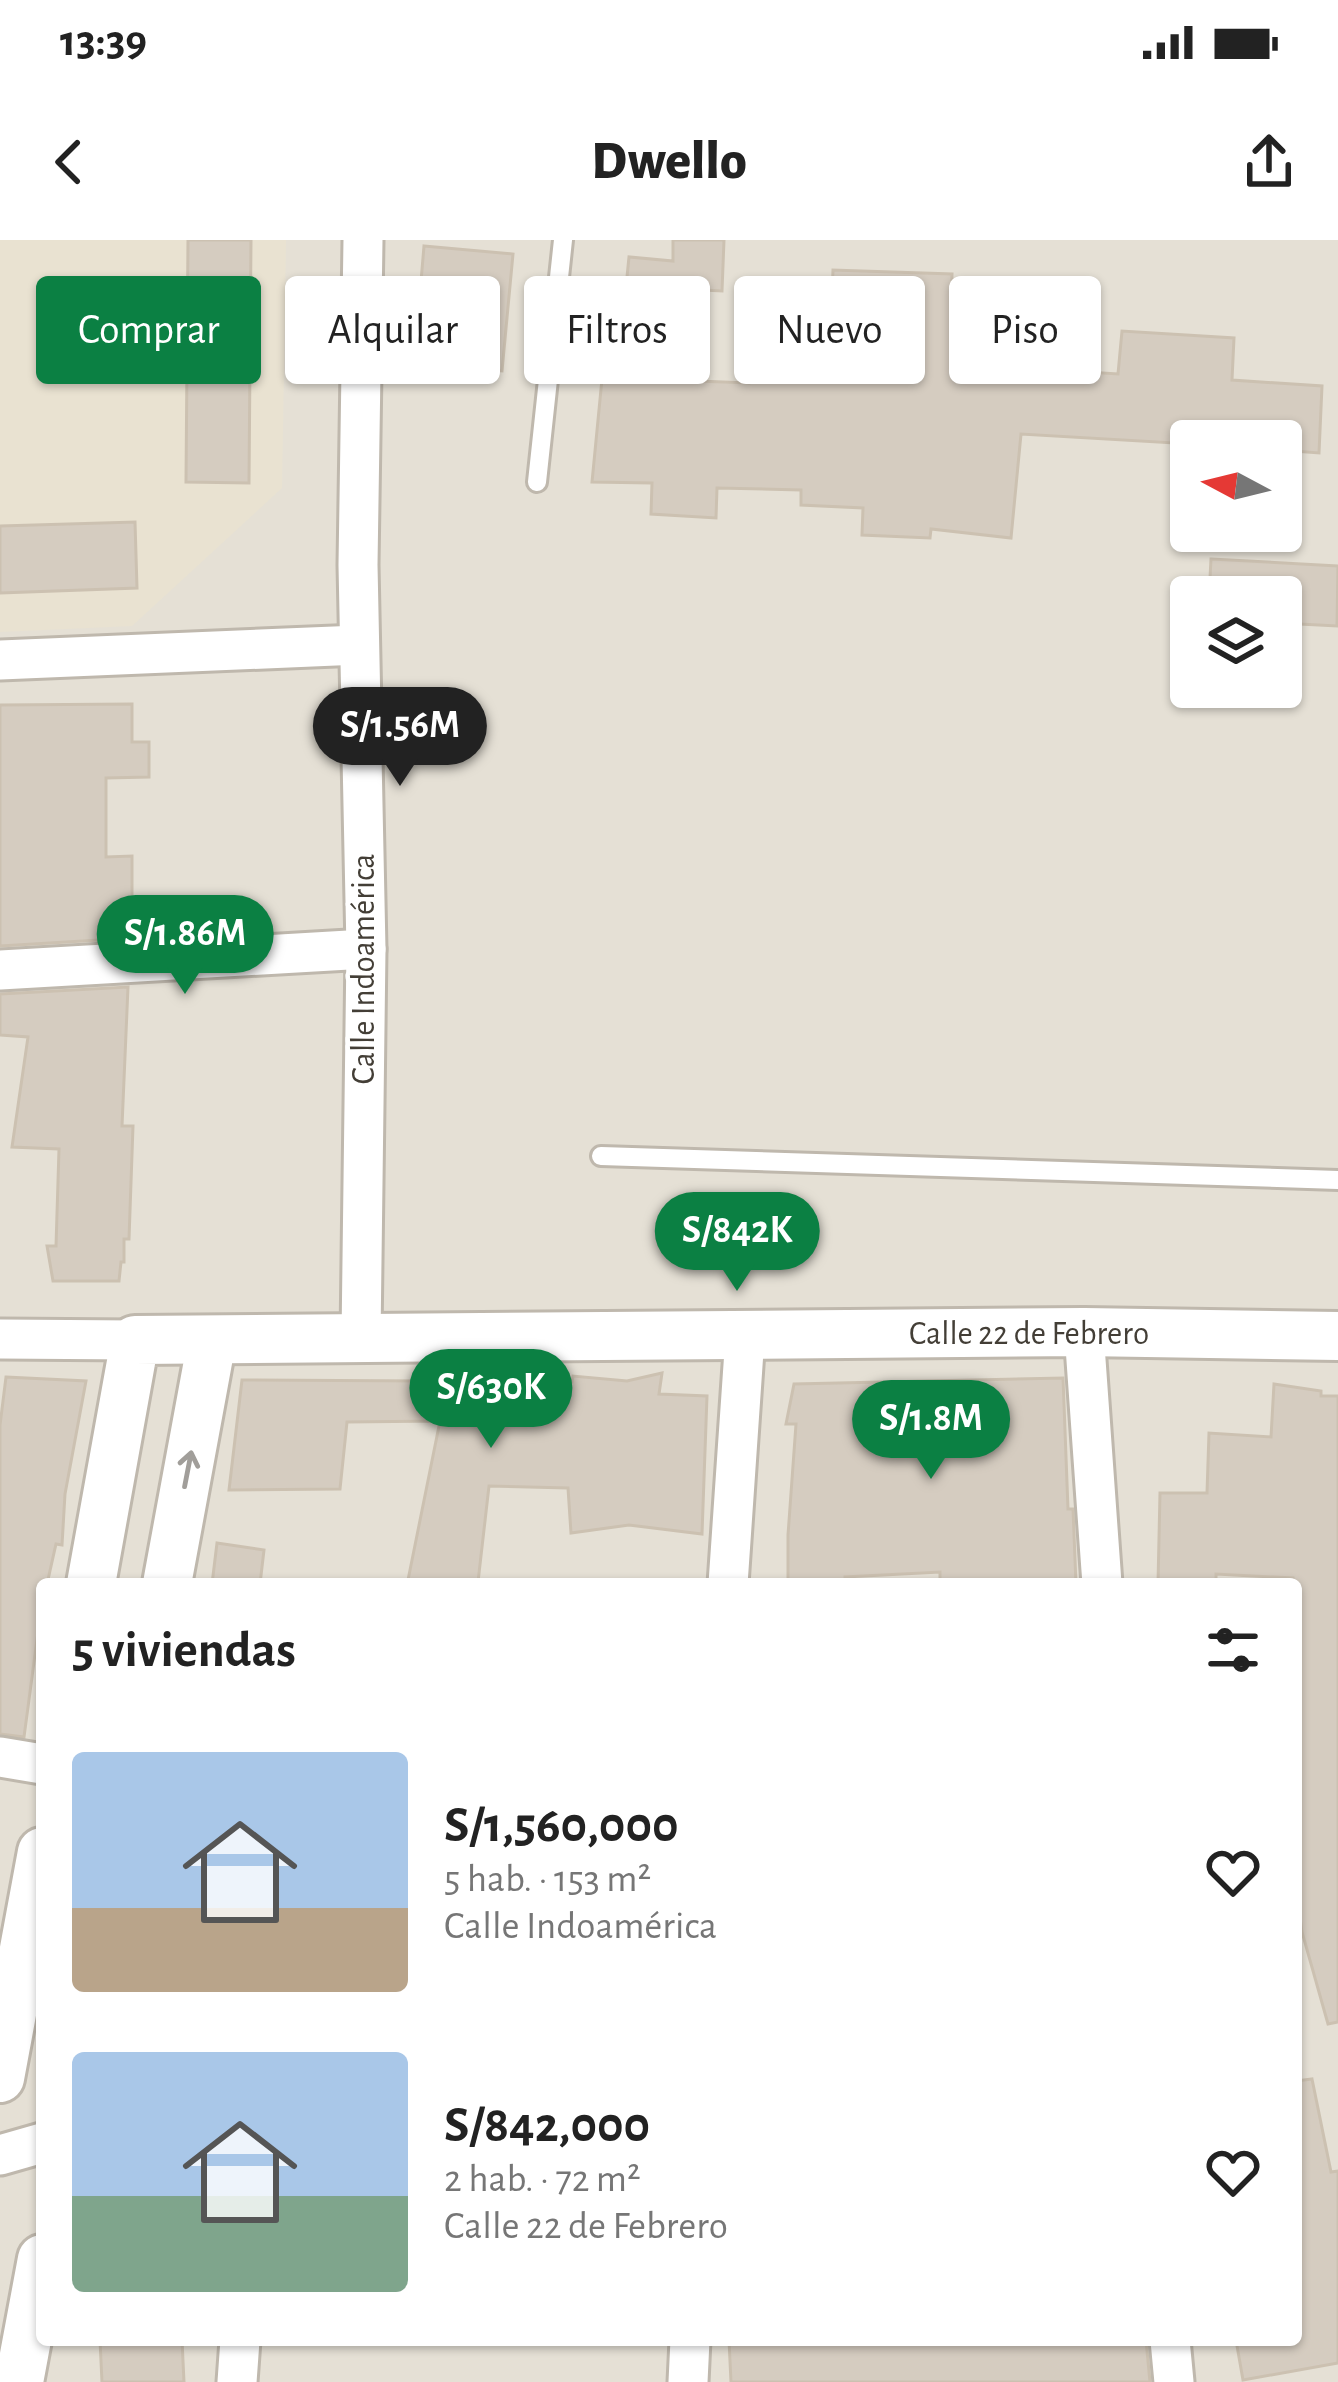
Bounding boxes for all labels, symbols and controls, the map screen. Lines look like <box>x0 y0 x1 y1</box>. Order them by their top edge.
text: 13:39 <box>60 19 147 64</box>
icon: back <box>36 129 102 195</box>
icon: share <box>1236 129 1302 195</box>
text: Dwello <box>591 135 747 189</box>
chip: Comprar <box>36 276 261 384</box>
chip: Alquilar <box>285 276 500 384</box>
chip: Filtros <box>524 276 710 384</box>
chip: Nuevo <box>734 276 925 384</box>
chip: Piso <box>949 276 1101 384</box>
north arrow <box>1170 420 1302 552</box>
map controls <box>1170 420 1302 708</box>
button: layers <box>1170 576 1302 708</box>
pin: S/1.56M <box>289 687 511 789</box>
text: S/1.56M <box>340 706 460 745</box>
street label: Calle Indoamérica <box>348 854 381 1085</box>
pin: S/1.86M <box>74 895 296 997</box>
text: S/1.86M <box>124 914 246 953</box>
pin: S/842K <box>639 1192 835 1294</box>
text: S/842K <box>682 1211 792 1250</box>
street label: Calle 22 de Febrero <box>909 1318 1149 1351</box>
pin: S/630K <box>393 1349 589 1451</box>
text: S/630K <box>436 1368 546 1407</box>
pin: S/1.8M <box>833 1380 1029 1482</box>
text: S/1.8M <box>879 1399 983 1438</box>
one-way arrow <box>178 1450 200 1489</box>
icon: filters <box>1200 1617 1266 1683</box>
text: 5 viviendas <box>72 1625 296 1676</box>
icon: home <box>168 1800 312 1944</box>
text: S/1,560,000 <box>444 1800 679 1851</box>
icon: heart <box>1200 1839 1266 1905</box>
text: 5 hab. · 153 m² <box>444 1860 651 1899</box>
text: Calle Indoamérica <box>444 1907 717 1946</box>
icon: home <box>168 2100 312 2244</box>
text: S/842,000 <box>444 2100 650 2151</box>
icon: heart <box>1200 2139 1266 2205</box>
text: 2 hab. · 72 m² <box>444 2160 641 2199</box>
text: Calle 22 de Febrero <box>444 2207 728 2246</box>

